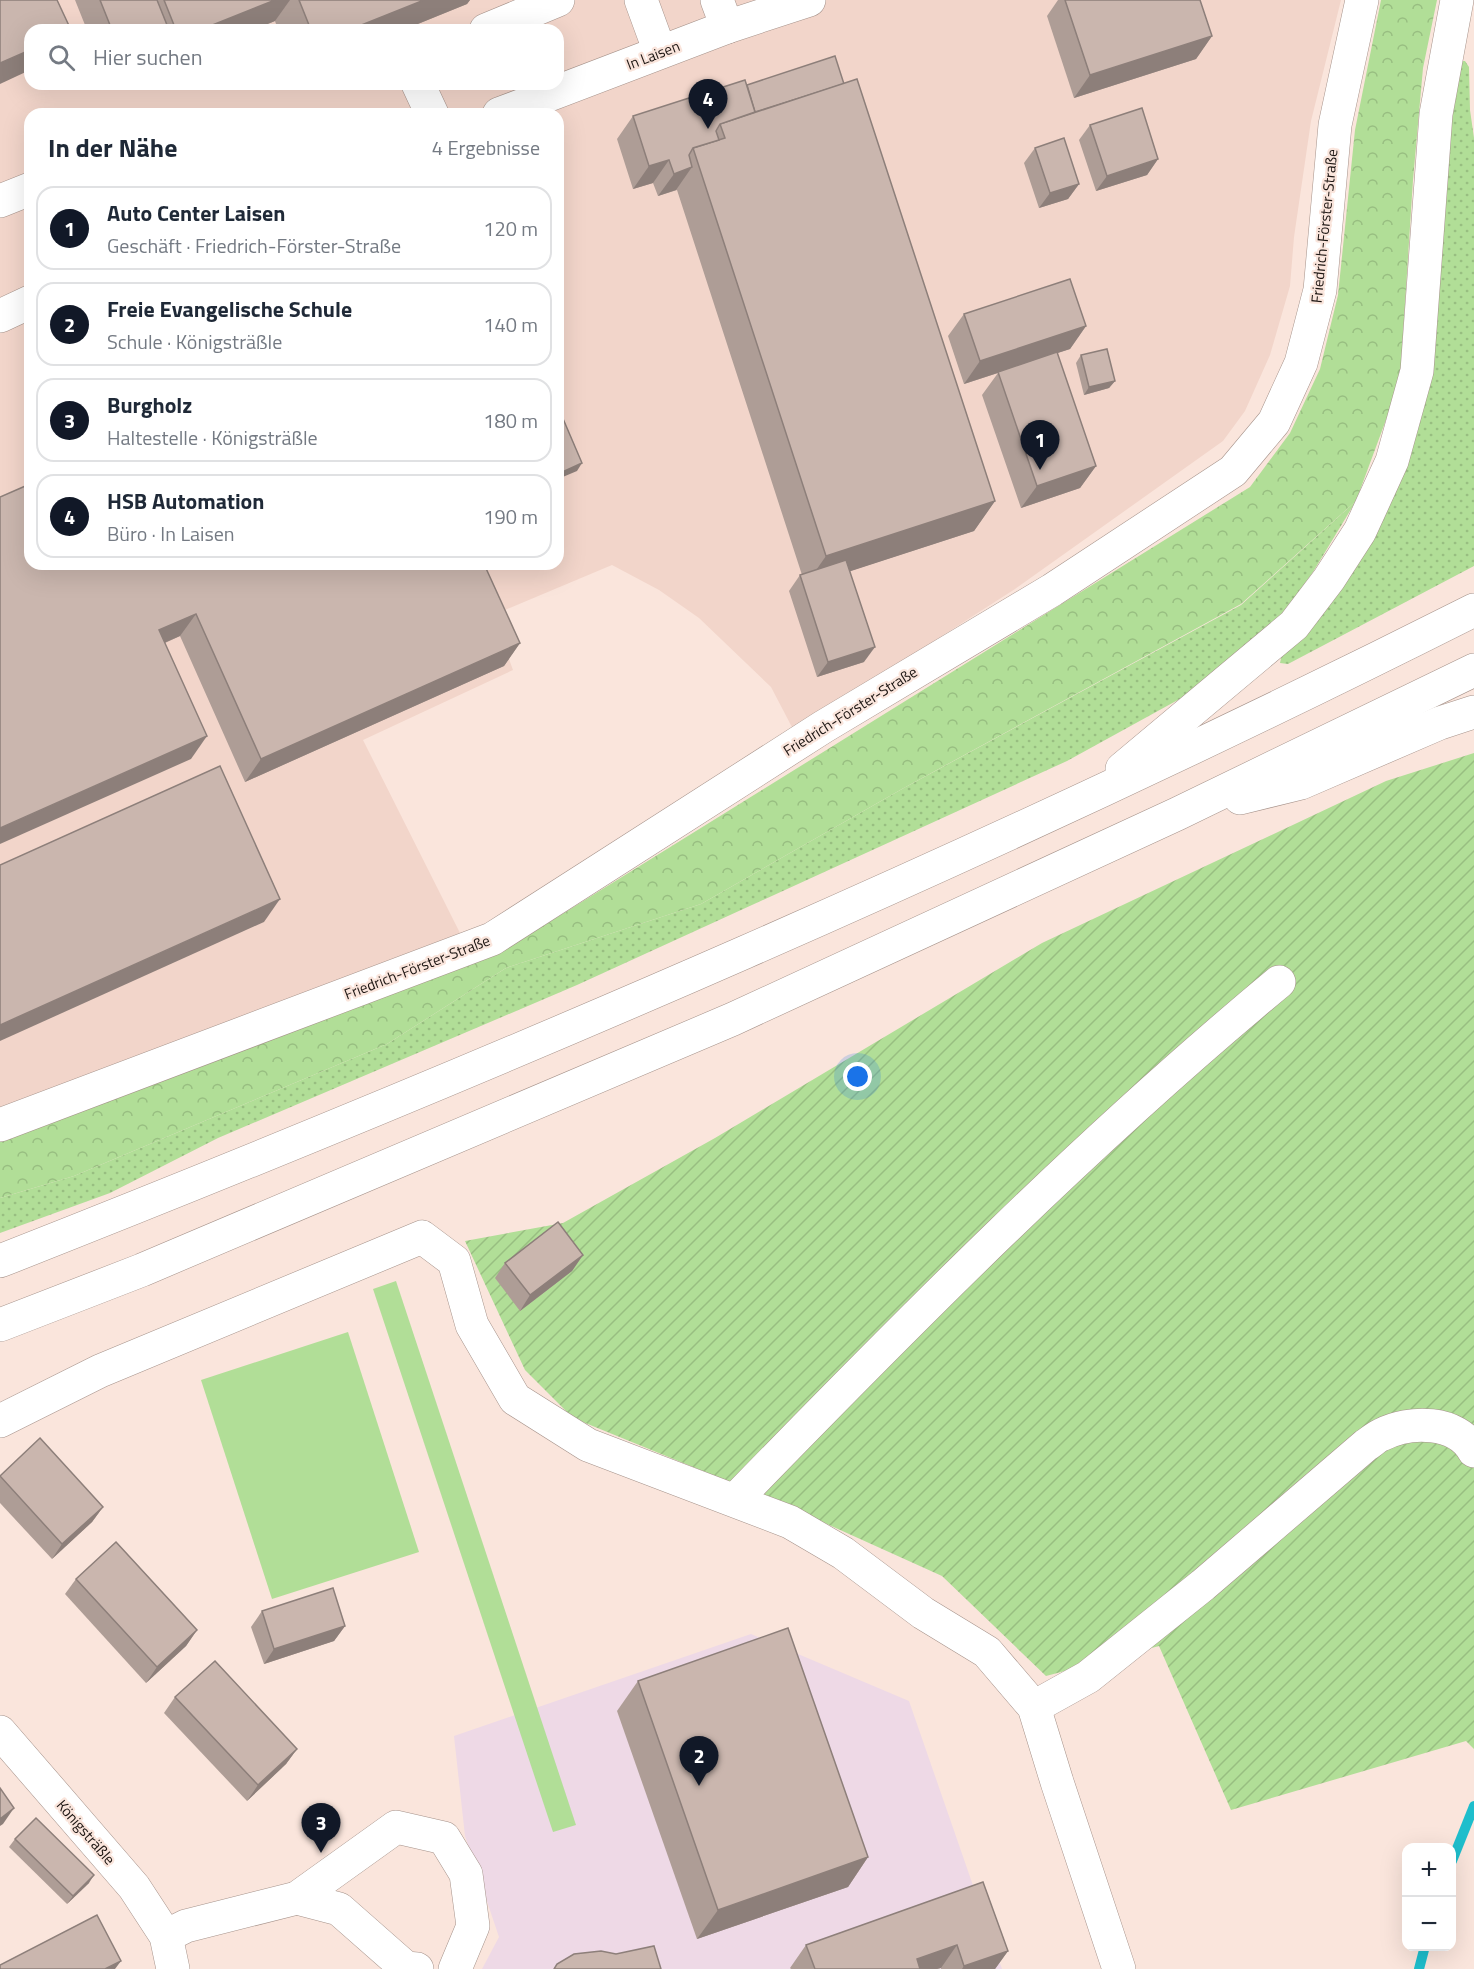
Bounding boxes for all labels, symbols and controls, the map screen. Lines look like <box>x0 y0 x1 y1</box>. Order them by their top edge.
search box <box>24 24 564 90</box>
street label: In Laisen <box>623 34 683 76</box>
text: Hier suchen <box>93 40 202 74</box>
icon: search <box>45 41 78 74</box>
pin: 4 <box>688 80 728 129</box>
text: In der Nähe <box>48 128 177 167</box>
text: 4 Ergebnisse <box>432 132 540 163</box>
street label: Friedrich-Förster-Straße <box>1304 148 1344 304</box>
text: Auto Center Laisen <box>107 196 285 230</box>
text: 1 <box>64 213 75 244</box>
text: 120 m <box>483 213 538 244</box>
text: Geschäft · Friedrich-Förster-Straße <box>107 230 401 261</box>
text: Freie Evangelische Schule <box>107 292 352 326</box>
text: 2 <box>64 309 75 340</box>
text: 140 m <box>483 309 538 340</box>
text: Schule · Königsträßle <box>107 326 282 357</box>
text: Burgholz <box>107 388 192 422</box>
text: 3 <box>64 405 75 436</box>
text: 180 m <box>483 405 538 436</box>
pin: 1 <box>1020 420 1060 470</box>
text: Haltestelle · Königsträßle <box>107 422 318 453</box>
text: HSB Automation <box>107 484 264 518</box>
text: 4 <box>64 501 75 532</box>
text: 190 m <box>483 501 538 532</box>
text: Büro · In Laisen <box>107 518 235 549</box>
street label: Friedrich-Förster-Straße <box>778 660 922 762</box>
street label: Friedrich-Förster-Straße <box>341 929 493 1005</box>
your location <box>843 1062 872 1091</box>
pin: 2 <box>680 1736 718 1786</box>
street label: Königsträßle <box>51 1794 121 1870</box>
pin: 3 <box>302 1804 340 1853</box>
map controls <box>1402 1843 1456 1951</box>
button: + <box>1402 1843 1456 1897</box>
button: − <box>1402 1897 1456 1951</box>

